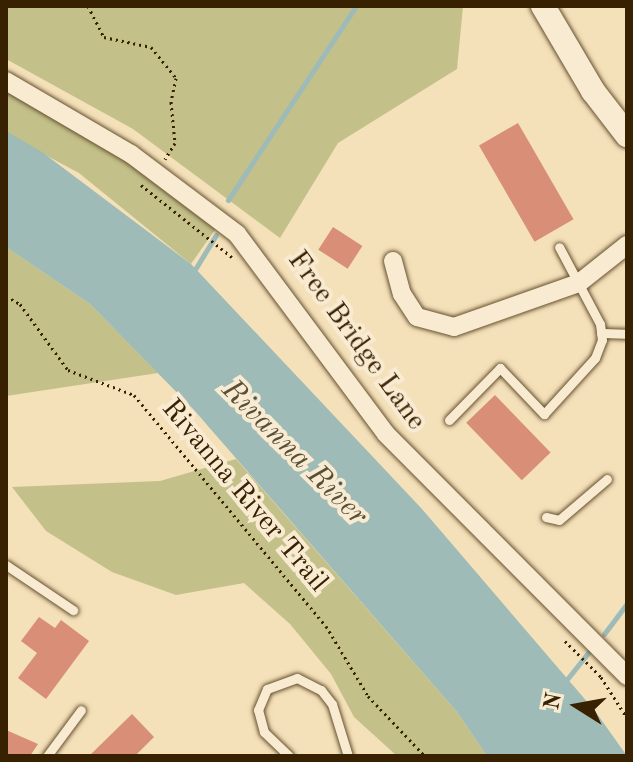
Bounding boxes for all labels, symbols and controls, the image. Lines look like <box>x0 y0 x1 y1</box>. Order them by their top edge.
street label: Free Bridge Lane <box>280 245 432 437</box>
water label: Rivanna River <box>214 373 374 533</box>
street label: Rivanna River Trail <box>154 393 334 599</box>
north arrow <box>537 666 617 746</box>
text: N <box>541 691 566 712</box>

